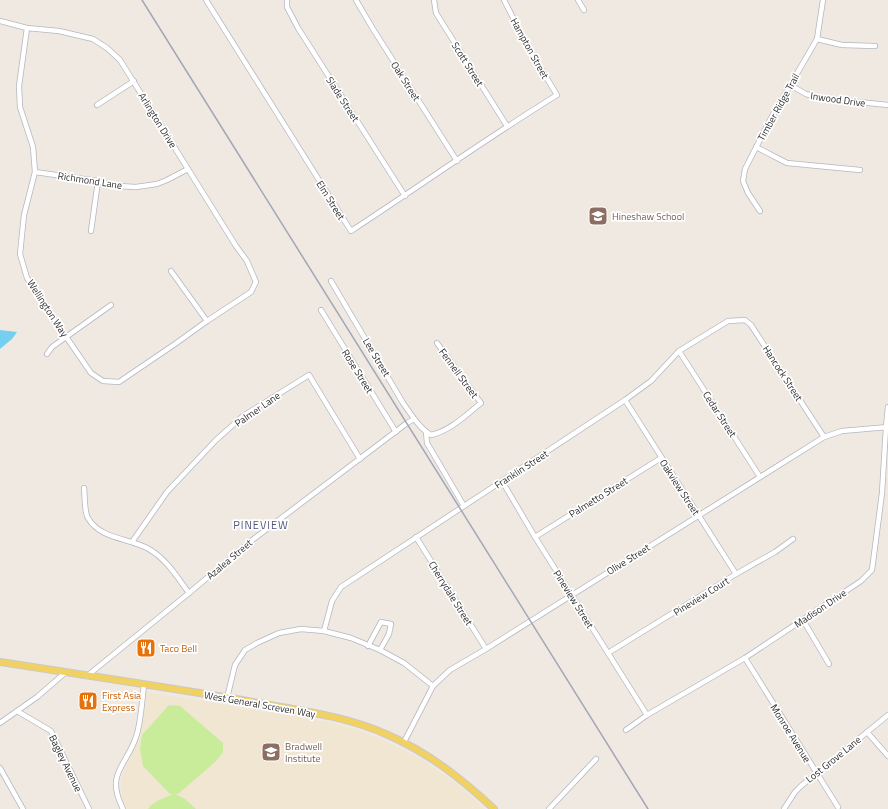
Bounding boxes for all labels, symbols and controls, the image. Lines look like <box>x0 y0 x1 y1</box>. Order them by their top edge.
street label: Hampton Street <box>507 15 553 82</box>
street label: Scott Street <box>448 39 487 90</box>
street label: Oak Street <box>387 59 424 104</box>
street label: Timber Ridge Trail <box>754 71 803 144</box>
street label: Slade Street <box>322 74 363 125</box>
street label: Inwood Drive <box>810 88 866 111</box>
street label: Arlington Drive <box>135 90 181 151</box>
street label: Richmond Lane <box>57 168 123 193</box>
street label: Elm Street <box>313 178 349 223</box>
school or university icon: Hineshaw School <box>587 205 609 227</box>
place label: Hineshaw School <box>612 209 684 224</box>
street label: Wellington Way <box>23 277 72 340</box>
street label: Lee Street <box>359 335 394 380</box>
street label: Hancock Street <box>759 342 807 405</box>
street label: Fennell Street <box>435 345 482 402</box>
street label: Rose Street <box>338 347 377 396</box>
street label: Palmer Lane <box>231 388 283 431</box>
street label: Cedar Street <box>699 388 740 441</box>
street label: Franklin Street <box>491 446 552 492</box>
street label: Oakview Street <box>656 456 704 519</box>
street label: Palmetto Street <box>566 473 631 522</box>
district label: PINEVIEW <box>233 517 289 533</box>
street label: Azalea Street <box>203 535 256 583</box>
street label: Olive Street <box>604 540 653 579</box>
street label: Cherrydale Street <box>425 558 477 629</box>
street label: Pineview Street <box>550 567 598 632</box>
street label: Pineview Court <box>670 573 732 620</box>
street label: Madison Drive <box>791 585 849 631</box>
restaurant icon: Taco Bell <box>135 637 157 659</box>
place label: Taco Bell <box>160 641 197 656</box>
street label: West General Screven Way <box>203 687 317 722</box>
place label: First Asia Express <box>102 688 141 715</box>
restaurant icon: First Asia Express <box>77 690 99 712</box>
street label: Monroe Avenue <box>767 701 814 765</box>
street label: Bagley Avenue <box>45 732 86 794</box>
street label: Lost Grove Lane <box>802 732 864 786</box>
place label: Bradwell Institute <box>285 739 322 766</box>
school or university icon: Bradwell Institute <box>260 741 282 763</box>

